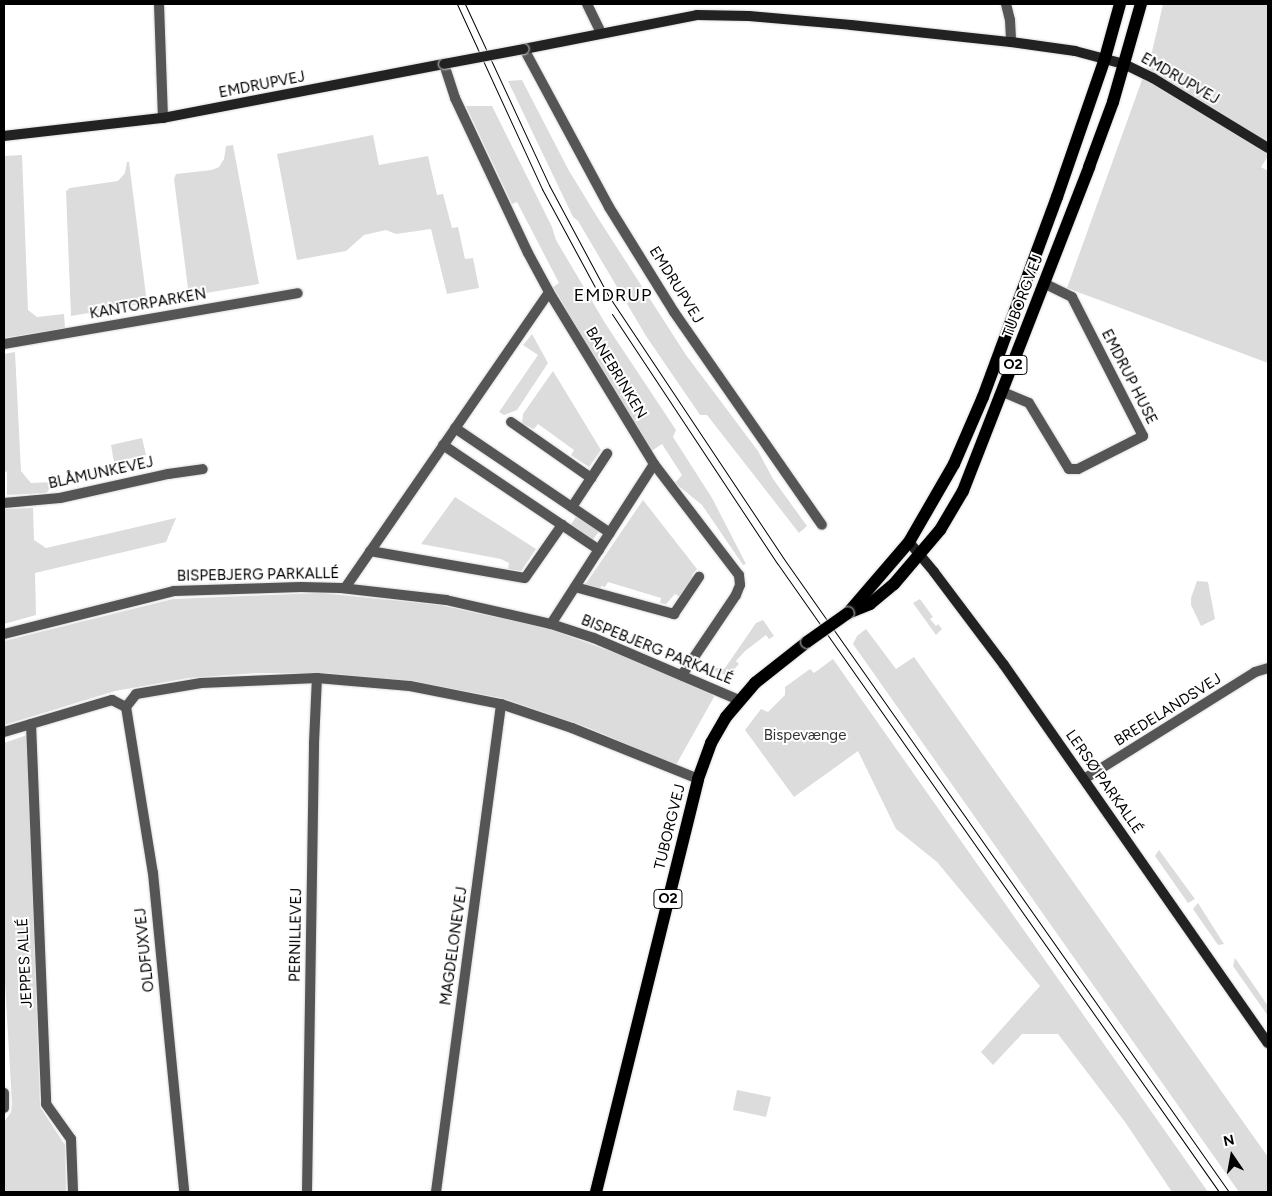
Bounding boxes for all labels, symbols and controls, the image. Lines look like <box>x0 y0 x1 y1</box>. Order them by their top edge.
street label: EMDRUPVEJ <box>1138 49 1222 109</box>
street label: EMDRUPVEJ <box>217 68 307 102</box>
street label: EMDRUPVEJ <box>645 243 707 327</box>
street label: TUBORGVEJ <box>999 252 1047 340</box>
district label: EMDRUP <box>573 284 653 306</box>
street label: KANTORPARKEN <box>88 285 208 323</box>
street label: BANEBRINKEN <box>582 324 650 422</box>
street label: EMDRUP HUSE <box>1097 326 1161 428</box>
road number: O2 <box>998 354 1028 376</box>
street label: BLÅMUNKEVEJ <box>47 453 155 493</box>
street label: BISPEBJERG PARKALLÉ <box>177 565 339 585</box>
street label: BISPEBJERG PARKALLÉ <box>578 611 736 689</box>
street label: BREDELANDSVEJ <box>1111 670 1225 750</box>
park label: Bispevænge <box>764 727 846 745</box>
street label: LERSØ PARKALLÉ <box>1061 727 1147 837</box>
street label: TUBORGVEJ <box>651 782 689 872</box>
street label: MAGDELONEVEJ <box>437 885 471 1007</box>
street label: PERNILLEVEJ <box>286 888 306 982</box>
road number: O2 <box>653 888 683 911</box>
street label: OLDFUXVEJ <box>132 907 158 993</box>
street label: JEPPES ALLÉ <box>14 917 36 1009</box>
north arrow <box>1207 1131 1257 1181</box>
text: N <box>1222 1131 1236 1150</box>

